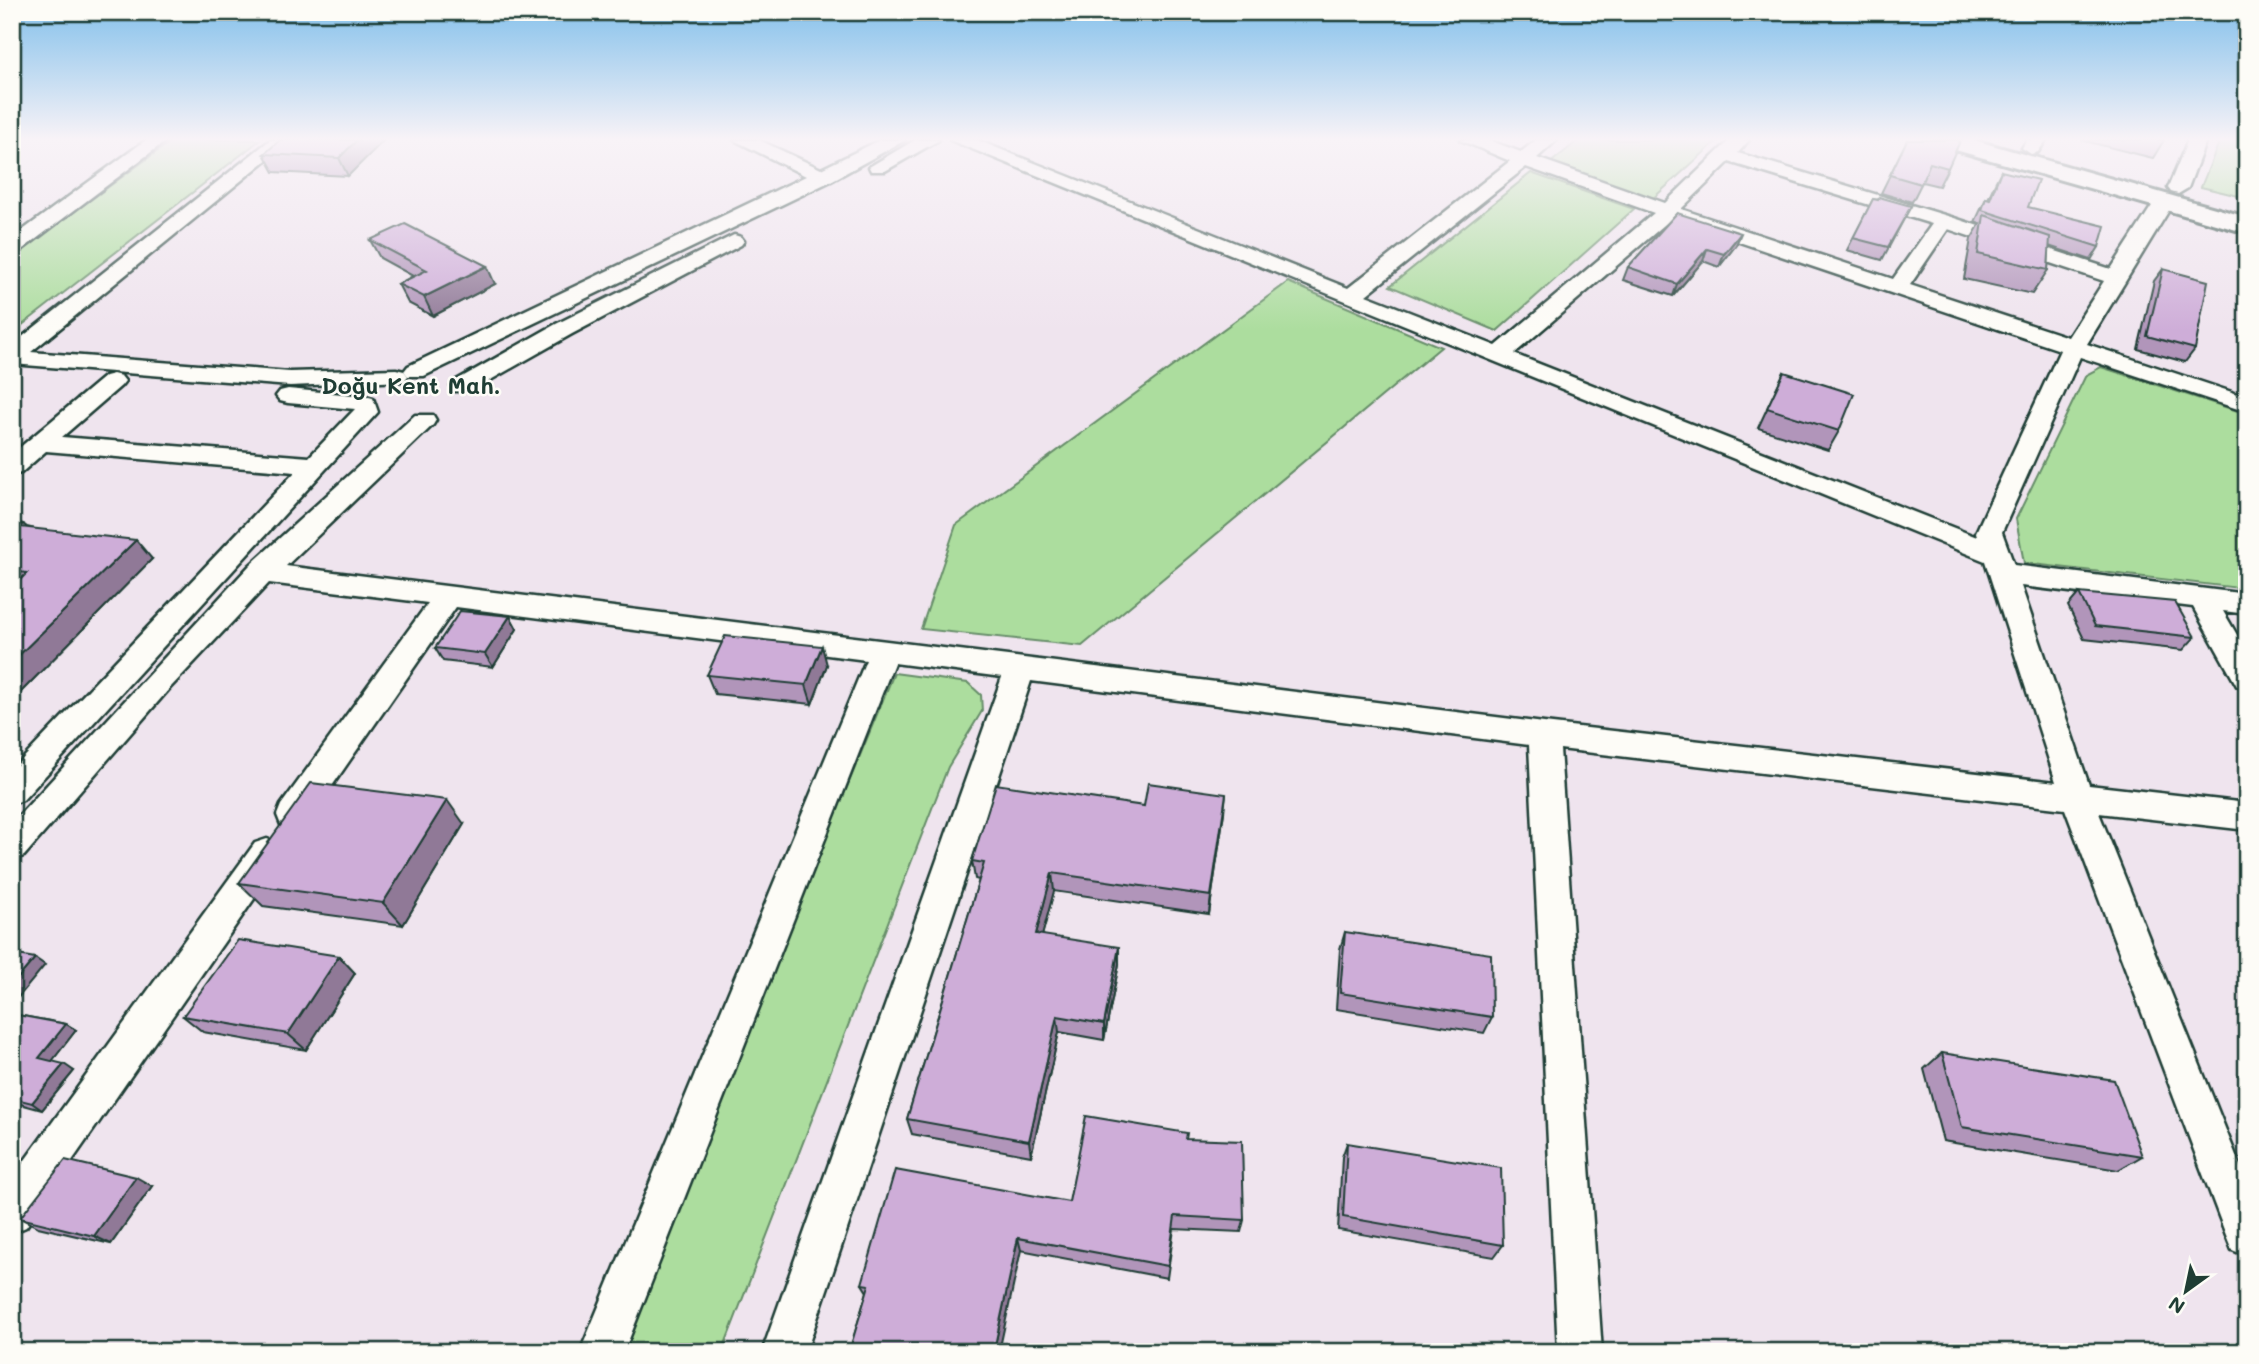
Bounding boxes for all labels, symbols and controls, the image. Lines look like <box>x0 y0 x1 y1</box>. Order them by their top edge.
district label: Doğu Kent Mah. <box>321 370 501 400</box>
north arrow <box>2150 1256 2220 1326</box>
text: N <box>2164 1291 2189 1320</box>

